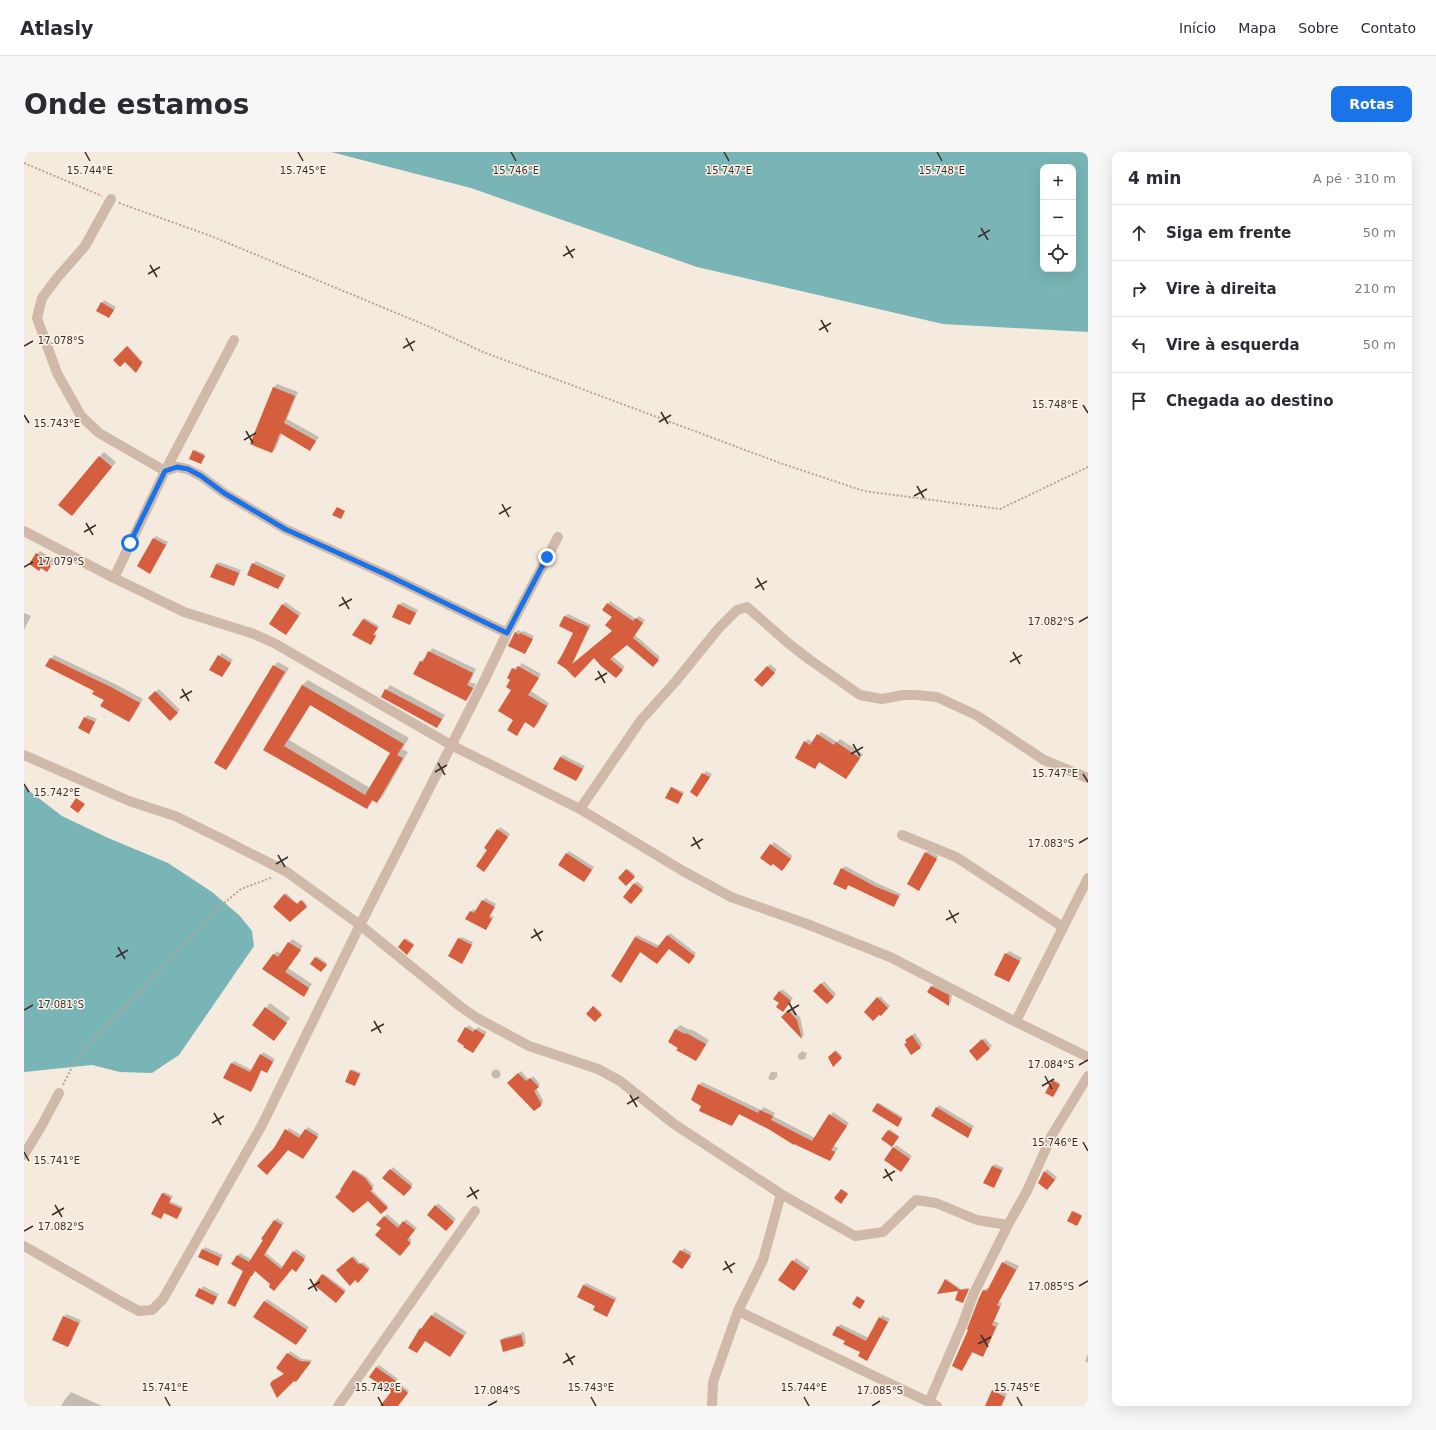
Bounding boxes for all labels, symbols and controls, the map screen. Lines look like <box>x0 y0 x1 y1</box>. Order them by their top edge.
text: Atlasly <box>20 17 93 39</box>
text: Início <box>1179 20 1216 36</box>
text: Mapa <box>1238 20 1276 36</box>
text: Sobre <box>1298 20 1339 36</box>
text: Contato <box>1361 20 1416 36</box>
button: Rotas <box>1331 86 1412 122</box>
text: Onde estamos <box>24 88 250 121</box>
map controls <box>1040 164 1076 272</box>
button: + <box>1040 164 1076 200</box>
text: 15.744°E <box>67 165 113 176</box>
text: 15.745°E <box>280 165 326 176</box>
text: 15.746°E <box>493 165 539 176</box>
text: 15.747°E <box>706 165 752 176</box>
text: 15.748°E <box>919 165 965 176</box>
text: 4 min <box>1128 168 1181 188</box>
text: A pé · 310 m <box>1313 171 1396 186</box>
button: − <box>1040 200 1076 236</box>
icon: ahead <box>1128 222 1150 244</box>
text: Siga em frente <box>1166 224 1291 242</box>
text: 50 m <box>1363 225 1396 240</box>
button: locate <box>1040 236 1076 272</box>
icon: right <box>1128 278 1150 300</box>
text: Vire à direita <box>1166 280 1277 298</box>
text: 210 m <box>1354 281 1396 296</box>
icon: left <box>1128 334 1150 356</box>
text: 17.078°S <box>38 335 84 346</box>
text: Vire à esquerda <box>1166 336 1300 354</box>
text: 50 m <box>1363 337 1396 352</box>
icon: arrive <box>1128 390 1150 412</box>
text: Chegada ao destino <box>1166 392 1334 410</box>
text: 15.748°E <box>1032 399 1078 410</box>
text: 15.743°E <box>34 418 80 429</box>
route start <box>121 534 139 552</box>
route end <box>538 548 556 566</box>
text: 17.079°S <box>38 556 84 567</box>
text: 17.082°S <box>1028 616 1074 627</box>
text: 15.747°E <box>1032 768 1078 779</box>
text: 15.742°E <box>34 787 80 798</box>
text: 17.083°S <box>1028 838 1074 849</box>
text: 17.081°S <box>38 999 84 1010</box>
text: 17.084°S <box>1028 1059 1074 1070</box>
text: 15.746°E <box>1032 1137 1078 1148</box>
text: 15.741°E <box>34 1155 80 1166</box>
text: 17.082°S <box>38 1221 84 1232</box>
text: 17.085°S <box>1028 1281 1074 1292</box>
text: 15.741°E <box>142 1382 188 1393</box>
text: 15.742°E <box>355 1382 401 1393</box>
text: 15.743°E <box>568 1382 614 1393</box>
text: 15.744°E <box>781 1382 827 1393</box>
text: 15.745°E <box>994 1382 1040 1393</box>
text: 17.084°S <box>474 1385 520 1396</box>
text: 17.085°S <box>857 1385 903 1396</box>

